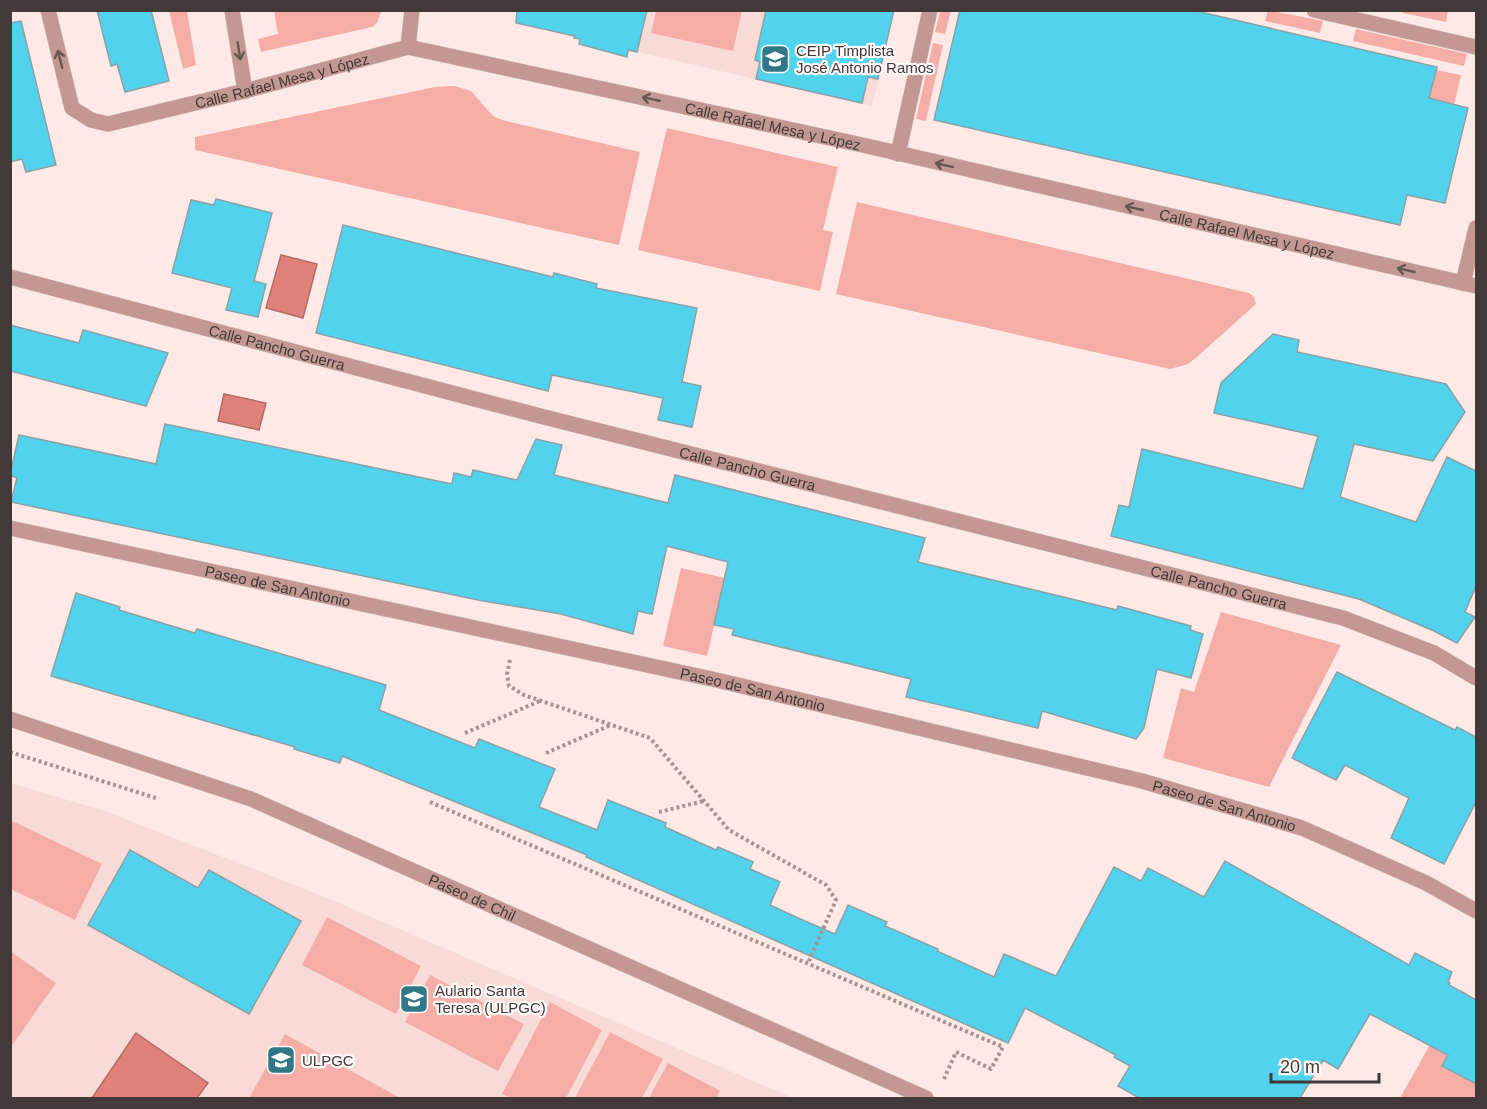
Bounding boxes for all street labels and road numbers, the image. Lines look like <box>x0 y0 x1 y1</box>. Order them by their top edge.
street label: Calle Rafael Mesa y López <box>193 49 371 111</box>
street label: Calle Rafael Mesa y López <box>684 99 862 153</box>
street label: Calle Rafael Mesa y López <box>1158 205 1336 262</box>
street label: Calle Pancho Guerra <box>207 321 348 373</box>
street label: Calle Pancho Guerra <box>678 443 818 494</box>
street label: Calle Pancho Guerra <box>1149 561 1290 612</box>
street label: Paseo de San Antonio <box>203 562 352 610</box>
street label: Paseo de San Antonio <box>679 664 827 714</box>
street label: Paseo de San Antonio <box>1151 776 1298 834</box>
street label: Paseo de Chil <box>426 870 518 924</box>

